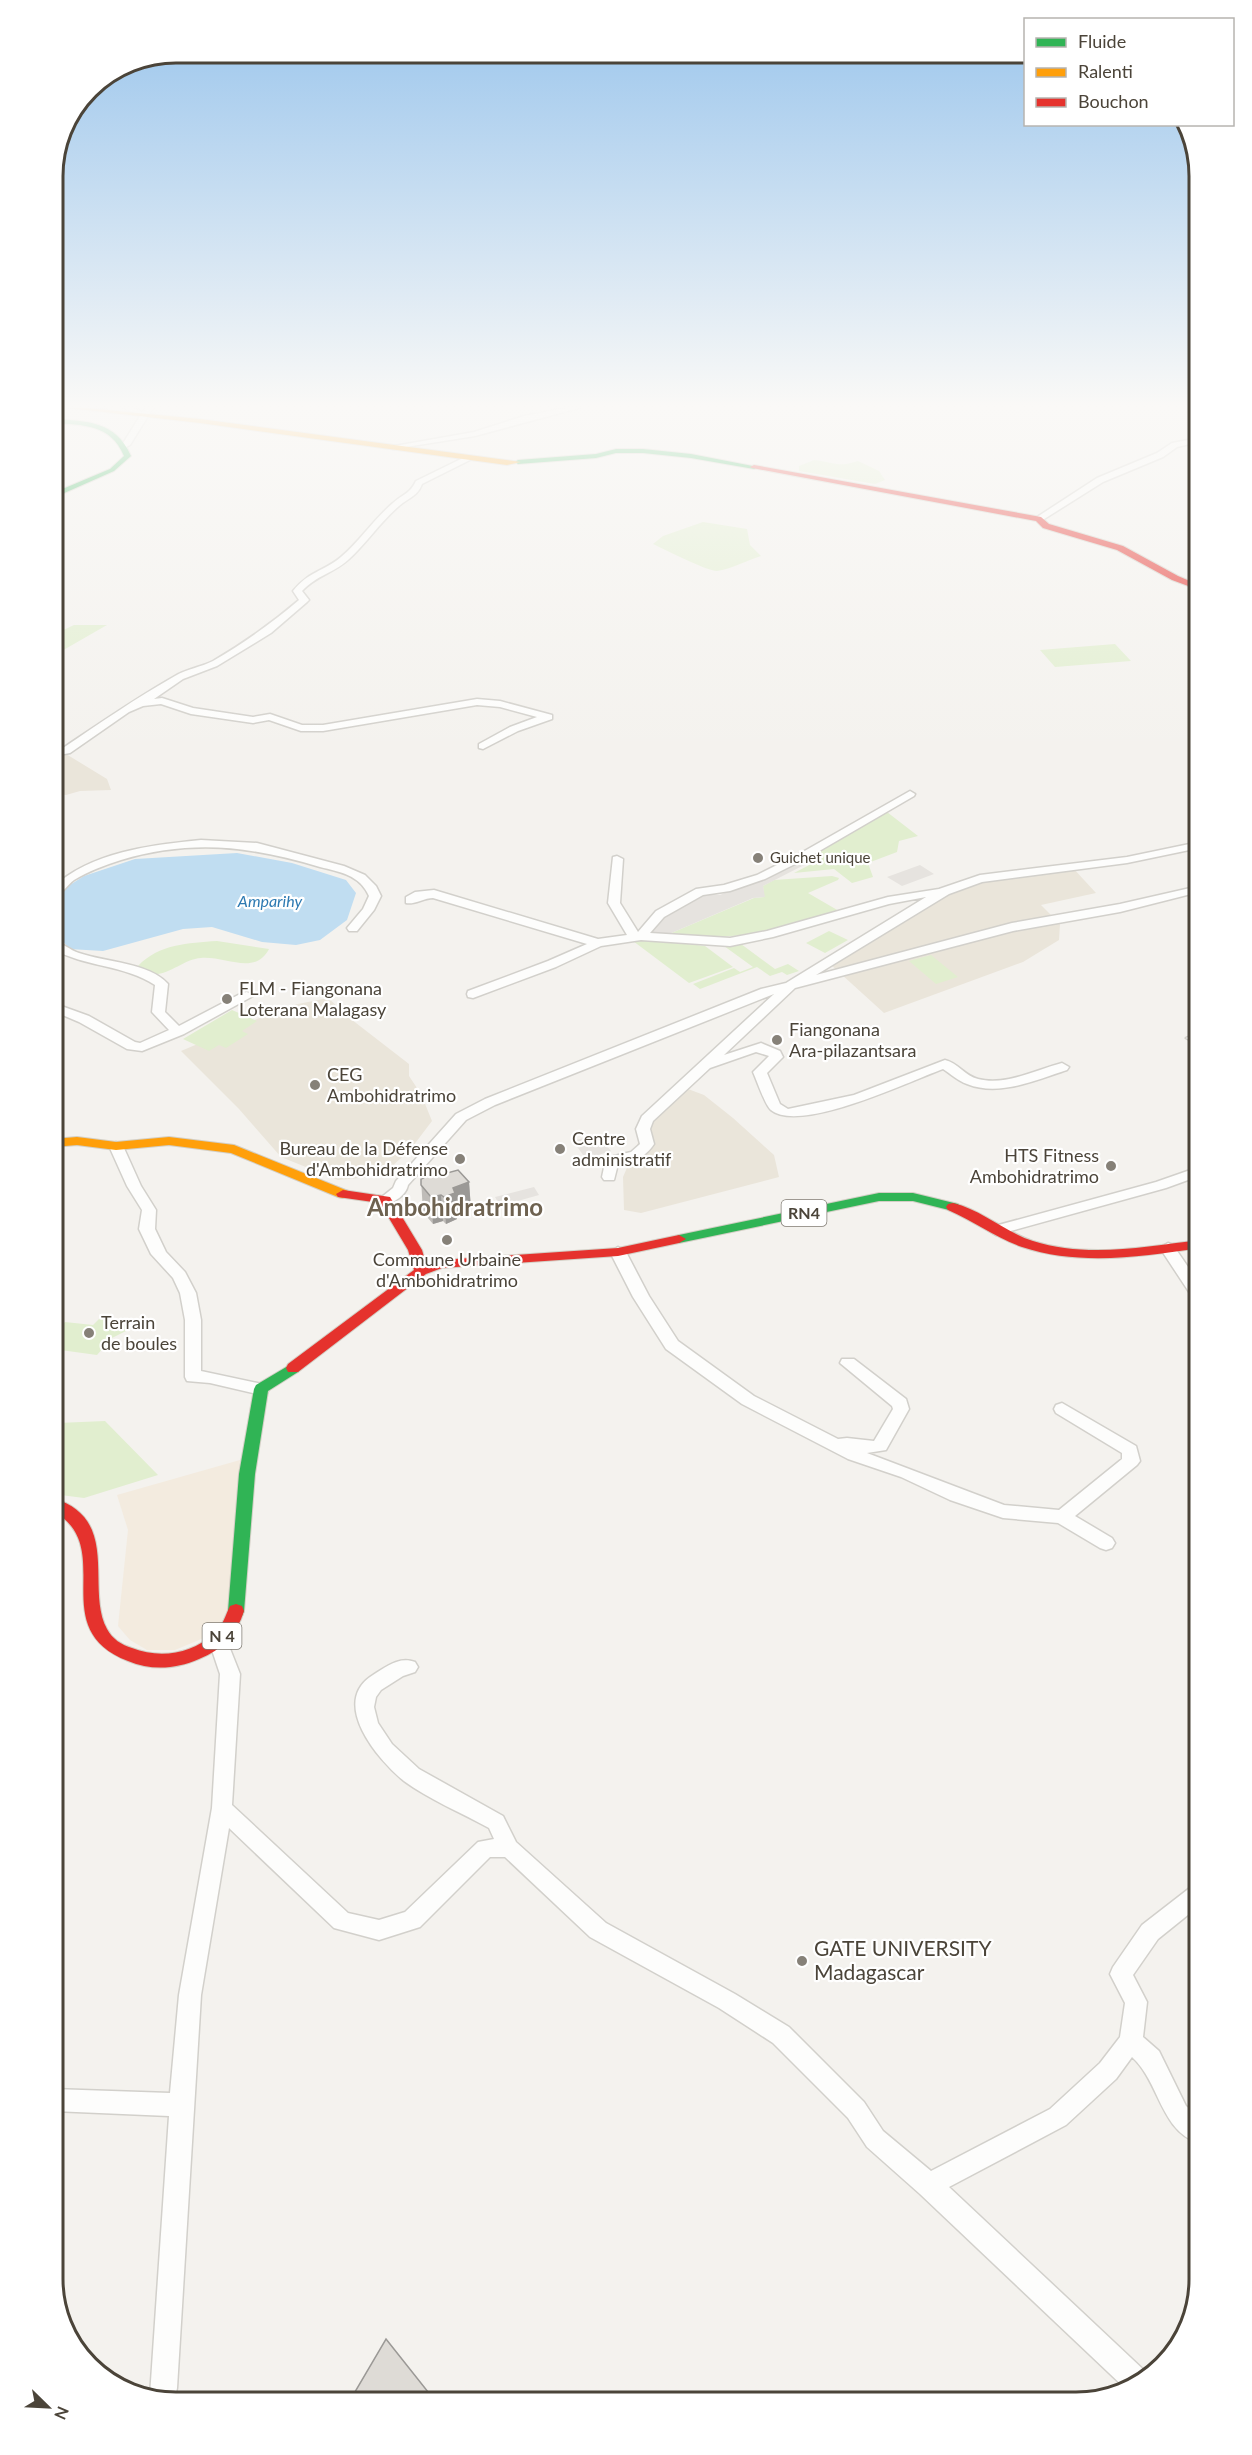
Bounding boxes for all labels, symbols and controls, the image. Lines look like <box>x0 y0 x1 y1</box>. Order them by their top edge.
legend <box>1024 18 1234 126</box>
text: Fluide <box>1078 30 1126 52</box>
text: Ralenti <box>1078 60 1133 82</box>
text: Bouchon <box>1078 90 1149 112</box>
place label: Guichet unique <box>770 848 871 866</box>
marker: Guichet unique <box>751 851 765 865</box>
water label: Amparihy <box>237 891 303 910</box>
place label: FLM - Fiangonana Loterana Malagasy <box>239 977 387 1020</box>
marker: FLM - Fiangonana Loterana Malagasy <box>220 992 234 1006</box>
place label: Fiangonana Ara-pilazantsara <box>789 1018 916 1061</box>
marker: Fiangonana Ara-pilazantsara <box>770 1033 784 1047</box>
place label: CEG Ambohidratrimo <box>327 1063 456 1106</box>
marker: CEG Ambohidratrimo <box>308 1078 322 1092</box>
place label: Centre administratif <box>572 1127 672 1170</box>
place label: Bureau de la Défense d'Ambohidratrimo <box>279 1137 448 1180</box>
marker: Centre administratif <box>553 1142 567 1156</box>
place label: HTS Fitness Ambohidratrimo <box>970 1144 1099 1187</box>
marker: Bureau de la Défense d'Ambohidratrimo <box>453 1152 467 1166</box>
marker: HTS Fitness Ambohidratrimo <box>1104 1159 1118 1173</box>
district label: Ambohidratrimo <box>366 1192 543 1221</box>
road number: RN4 <box>782 1200 826 1226</box>
marker: Commune Urbaine d'Ambohidratrimo <box>440 1233 454 1247</box>
place label: Commune Urbaine d'Ambohidratrimo <box>373 1248 521 1291</box>
place label: Terrain de boules <box>101 1311 177 1354</box>
marker: Terrain de boules <box>82 1326 96 1340</box>
road number: N 4 <box>202 1623 242 1649</box>
place label: GATE UNIVERSITY Madagascar <box>814 1935 992 1984</box>
marker: GATE UNIVERSITY Madagascar <box>795 1954 809 1968</box>
north arrow <box>18 2377 78 2437</box>
text: N <box>51 2404 73 2423</box>

